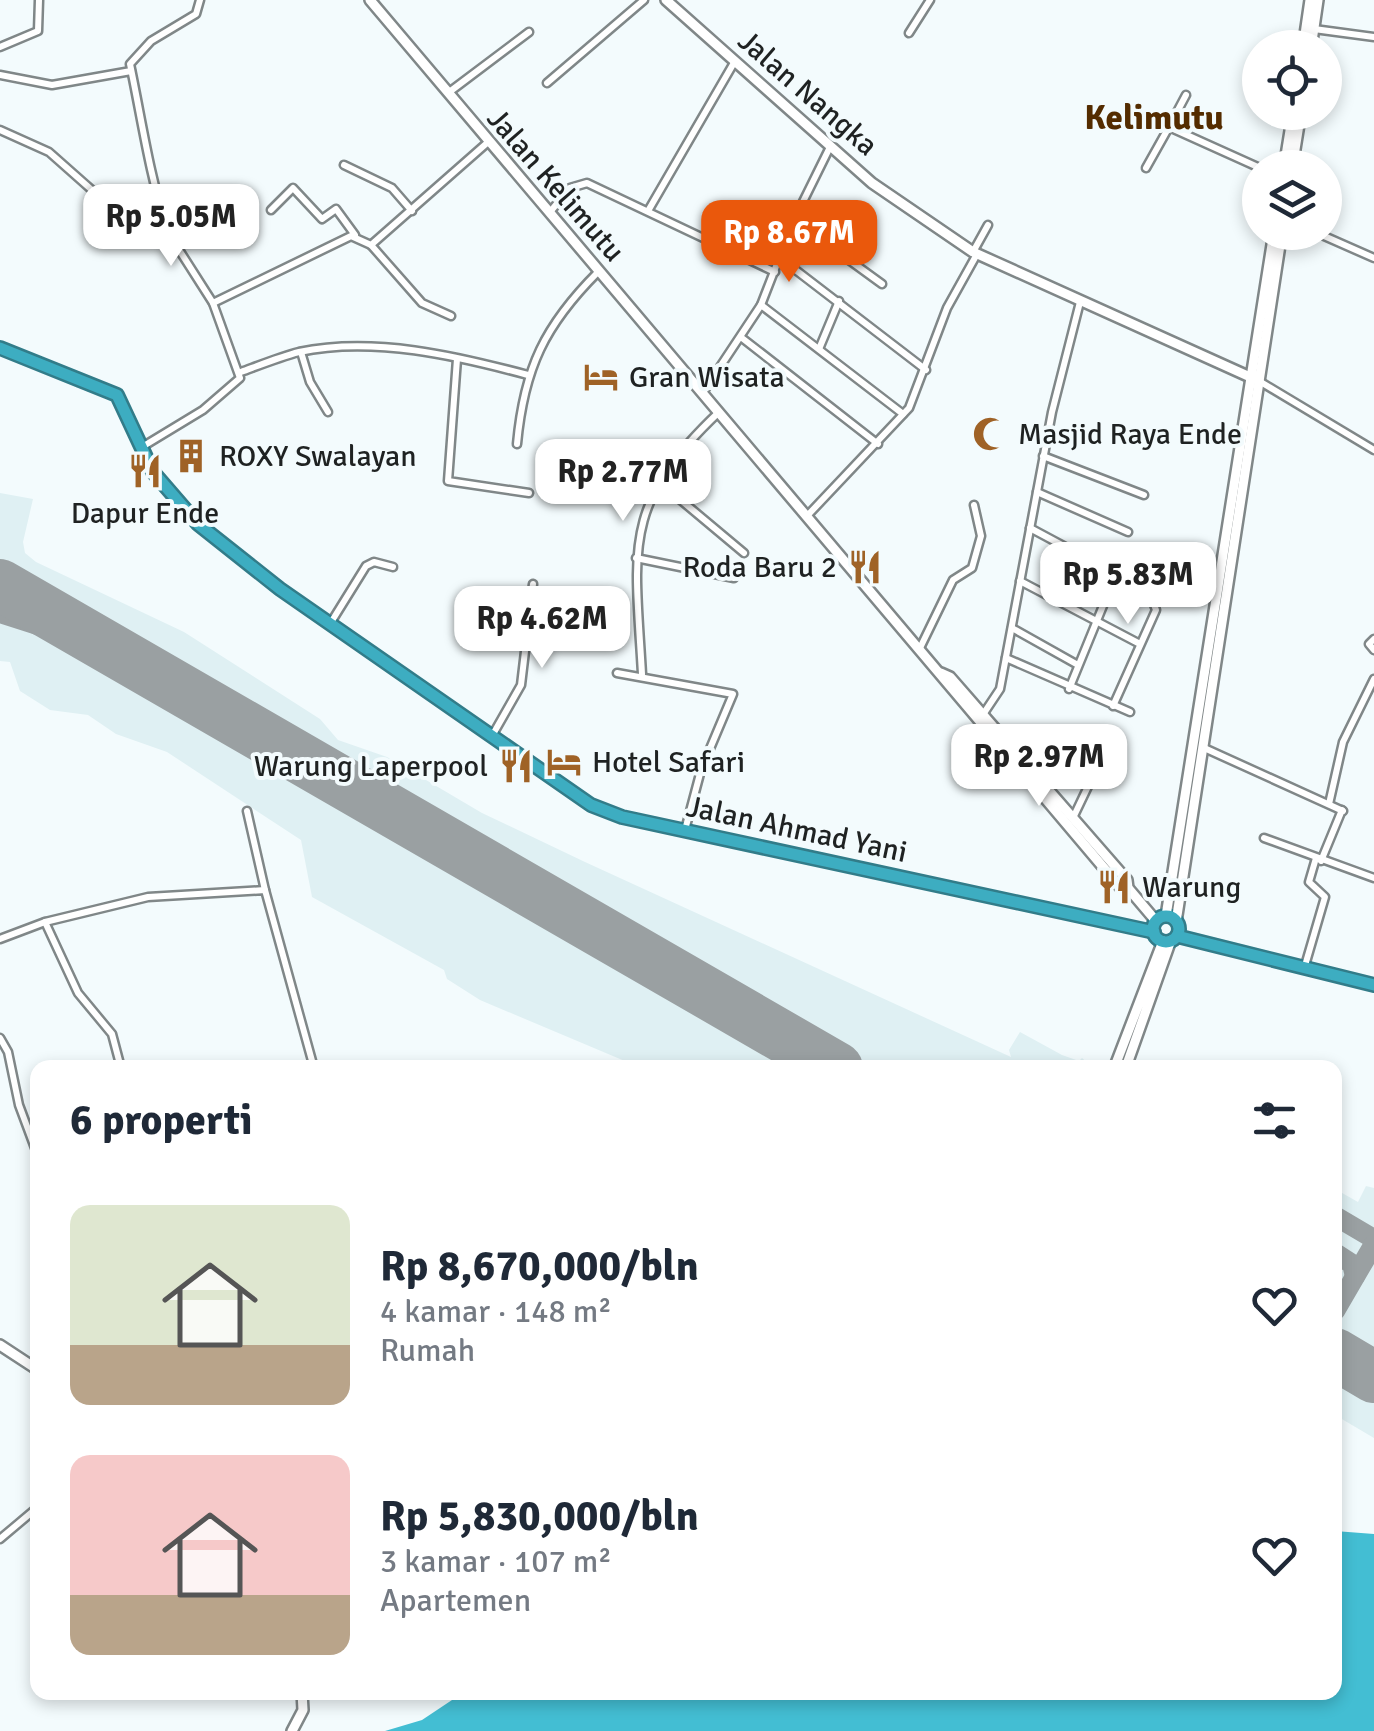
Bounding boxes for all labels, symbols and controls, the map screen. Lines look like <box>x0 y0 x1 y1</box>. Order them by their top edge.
street label: Jalan Nangka <box>730 23 885 164</box>
map controls <box>1242 30 1342 250</box>
button: locate <box>1242 30 1342 130</box>
district label: Kelimutu <box>1084 96 1224 139</box>
street label: Jalan Kelimutu <box>479 101 632 270</box>
button: layers <box>1242 150 1342 250</box>
pin: Rp 5.05M <box>68 184 274 269</box>
text: Rp 5.05M <box>105 197 237 236</box>
pin: Rp 8.67M <box>686 200 892 285</box>
text: Rp 8.67M <box>723 213 855 252</box>
hotel icon: Gran Wisata <box>582 358 620 396</box>
place label: Gran Wisata <box>629 359 785 396</box>
mosque icon: Masjid Raya Ende <box>971 415 1009 453</box>
place label: Masjid Raya Ende <box>1018 416 1242 453</box>
building icon: ROXY Swalayan <box>172 437 210 475</box>
place label: ROXY Swalayan <box>219 438 417 475</box>
pin: Rp 2.77M <box>520 439 726 524</box>
restaurant icon: Dapur Ende <box>126 452 164 490</box>
text: Rp 2.77M <box>557 452 689 491</box>
place label: Dapur Ende <box>71 495 219 532</box>
pin: Rp 5.83M <box>1025 542 1231 627</box>
restaurant icon: Roda Baru 2 <box>846 548 884 586</box>
place label: Roda Baru 2 <box>682 549 837 586</box>
text: Rp 5.83M <box>1062 555 1194 594</box>
pin: Rp 4.62M <box>439 586 645 671</box>
text: Rp 4.62M <box>476 599 608 638</box>
pin: Rp 2.97M <box>936 724 1142 809</box>
text: Rp 2.97M <box>973 737 1105 776</box>
hotel icon: Hotel Safari <box>545 743 583 781</box>
place label: Hotel Safari <box>592 744 745 781</box>
restaurant icon: Warung Laperpool <box>497 747 535 785</box>
place label: Warung Laperpool <box>254 748 488 785</box>
street label: Jalan Ahmad Yani <box>683 788 911 871</box>
restaurant icon: Warung <box>1095 868 1133 906</box>
place label: Warung <box>1142 869 1241 906</box>
icon: filters <box>1247 1093 1302 1148</box>
text: 6 properti <box>70 1095 253 1146</box>
text: Rp 8,670,000/bln <box>380 1241 699 1292</box>
icon: home <box>150 1245 270 1365</box>
icon: heart <box>1247 1278 1302 1333</box>
text: 4 kamar · 148 m² <box>380 1292 612 1331</box>
text: Rumah <box>380 1331 475 1370</box>
text: Rp 5,830,000/bln <box>380 1491 699 1542</box>
icon: home <box>150 1495 270 1615</box>
icon: heart <box>1247 1528 1302 1583</box>
text: 3 kamar · 107 m² <box>380 1542 612 1581</box>
text: Apartemen <box>380 1581 531 1620</box>

